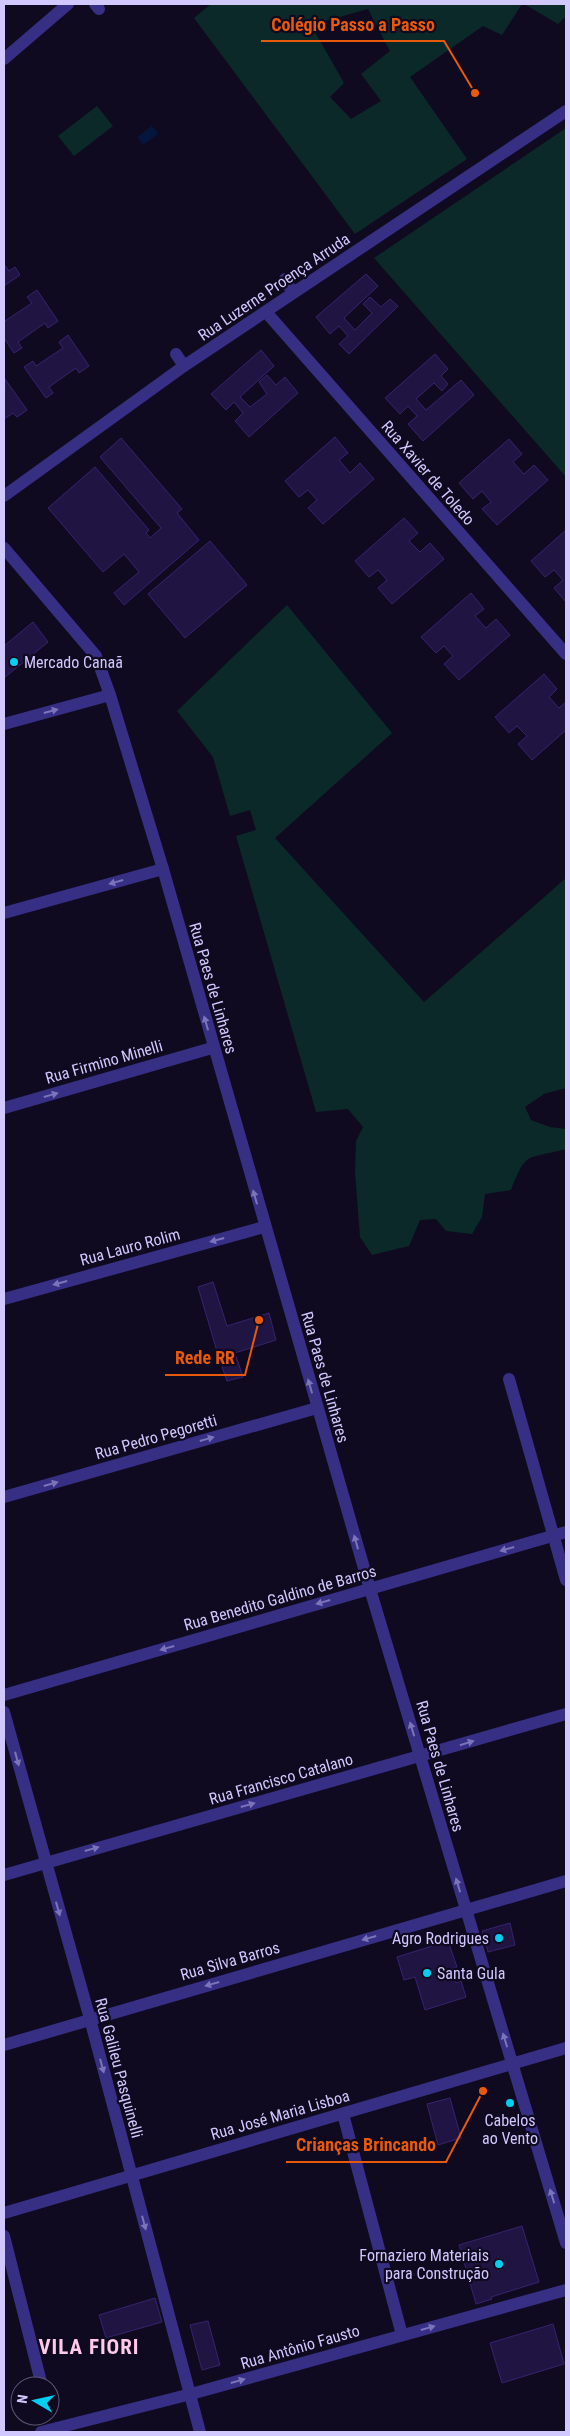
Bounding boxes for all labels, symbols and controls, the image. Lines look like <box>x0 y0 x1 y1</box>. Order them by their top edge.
callout: Colégio Passo a Passo <box>261 8 444 41</box>
text: Colégio Passo a Passo <box>271 14 435 35</box>
street label: Rua Luzerne Proença Arruda <box>195 229 353 345</box>
street label: Rua Xavier de Toledo <box>378 417 478 529</box>
place label: Mercado Canaã <box>24 653 123 672</box>
marker: Mercado Canaã <box>8 656 20 668</box>
one-way arrow <box>43 707 58 715</box>
one-way arrow <box>108 878 123 886</box>
street label: Rua Paes de Linhares <box>185 920 241 1056</box>
one-way arrow <box>201 1016 209 1031</box>
street label: Rua Firmino Minelli <box>43 1036 165 1088</box>
one-way arrow <box>43 1090 58 1098</box>
one-way arrow <box>251 1189 259 1204</box>
street label: Rua Lauro Rolim <box>78 1225 182 1269</box>
one-way arrow <box>209 1236 224 1244</box>
one-way arrow <box>53 1279 68 1287</box>
street label: Rua Paes de Linhares <box>297 1309 353 1445</box>
callout: Rede RR <box>165 1342 245 1375</box>
text: Rede RR <box>175 1347 235 1368</box>
one-way arrow <box>306 1379 314 1394</box>
street label: Rua Pedro Pegoretti <box>93 1411 219 1463</box>
one-way arrow <box>200 1435 215 1443</box>
one-way arrow <box>43 1479 58 1487</box>
one-way arrow <box>352 1535 360 1550</box>
one-way arrow <box>499 1546 514 1554</box>
street label: Rua Benedito Galdino de Barros <box>182 1561 378 1635</box>
one-way arrow <box>315 1599 330 1607</box>
one-way arrow <box>159 1644 174 1652</box>
street label: Rua Paes de Linhares <box>412 1698 468 1834</box>
one-way arrow <box>408 1721 416 1736</box>
one-way arrow <box>460 1739 475 1747</box>
street label: Rua Francisco Catalano <box>207 1749 355 1809</box>
one-way arrow <box>13 1752 21 1767</box>
one-way arrow <box>241 1801 256 1809</box>
one-way arrow <box>84 1845 99 1853</box>
one-way arrow <box>453 1877 461 1892</box>
one-way arrow <box>55 1902 63 1917</box>
place label: Agro Rodrigues <box>392 1929 489 1948</box>
marker: Agro Rodrigues <box>493 1932 505 1944</box>
one-way arrow <box>361 1935 376 1943</box>
street label: Rua Silva Barros <box>178 1938 282 1984</box>
place label: Santa Gula <box>437 1964 505 1983</box>
marker: Santa Gula <box>421 1967 433 1979</box>
one-way arrow <box>205 1980 220 1988</box>
street label: Rua Galileu Pasquinelli <box>91 1996 147 2140</box>
one-way arrow <box>500 2033 508 2048</box>
one-way arrow <box>99 2058 107 2073</box>
street label: Rua José Maria Lisboa <box>208 2086 352 2144</box>
marker: Cabelos ao Vento <box>504 2097 516 2109</box>
place label: Cabelos ao Vento <box>482 2111 538 2148</box>
callout: Crianças Brincando <box>286 2129 446 2162</box>
text: Crianças Brincando <box>296 2134 436 2155</box>
one-way arrow <box>548 2188 556 2203</box>
one-way arrow <box>140 2215 148 2230</box>
place label: Fornaziero Materiais para Construção <box>359 2246 489 2283</box>
marker: Fornaziero Materiais para Construção <box>493 2258 505 2270</box>
street label: Rua Antônio Fausto <box>238 2321 362 2373</box>
one-way arrow <box>420 2324 435 2332</box>
district label: VILA FIORI <box>38 2335 140 2359</box>
north arrow <box>10 2376 60 2426</box>
one-way arrow <box>230 2377 245 2385</box>
text: N <box>14 2393 31 2404</box>

